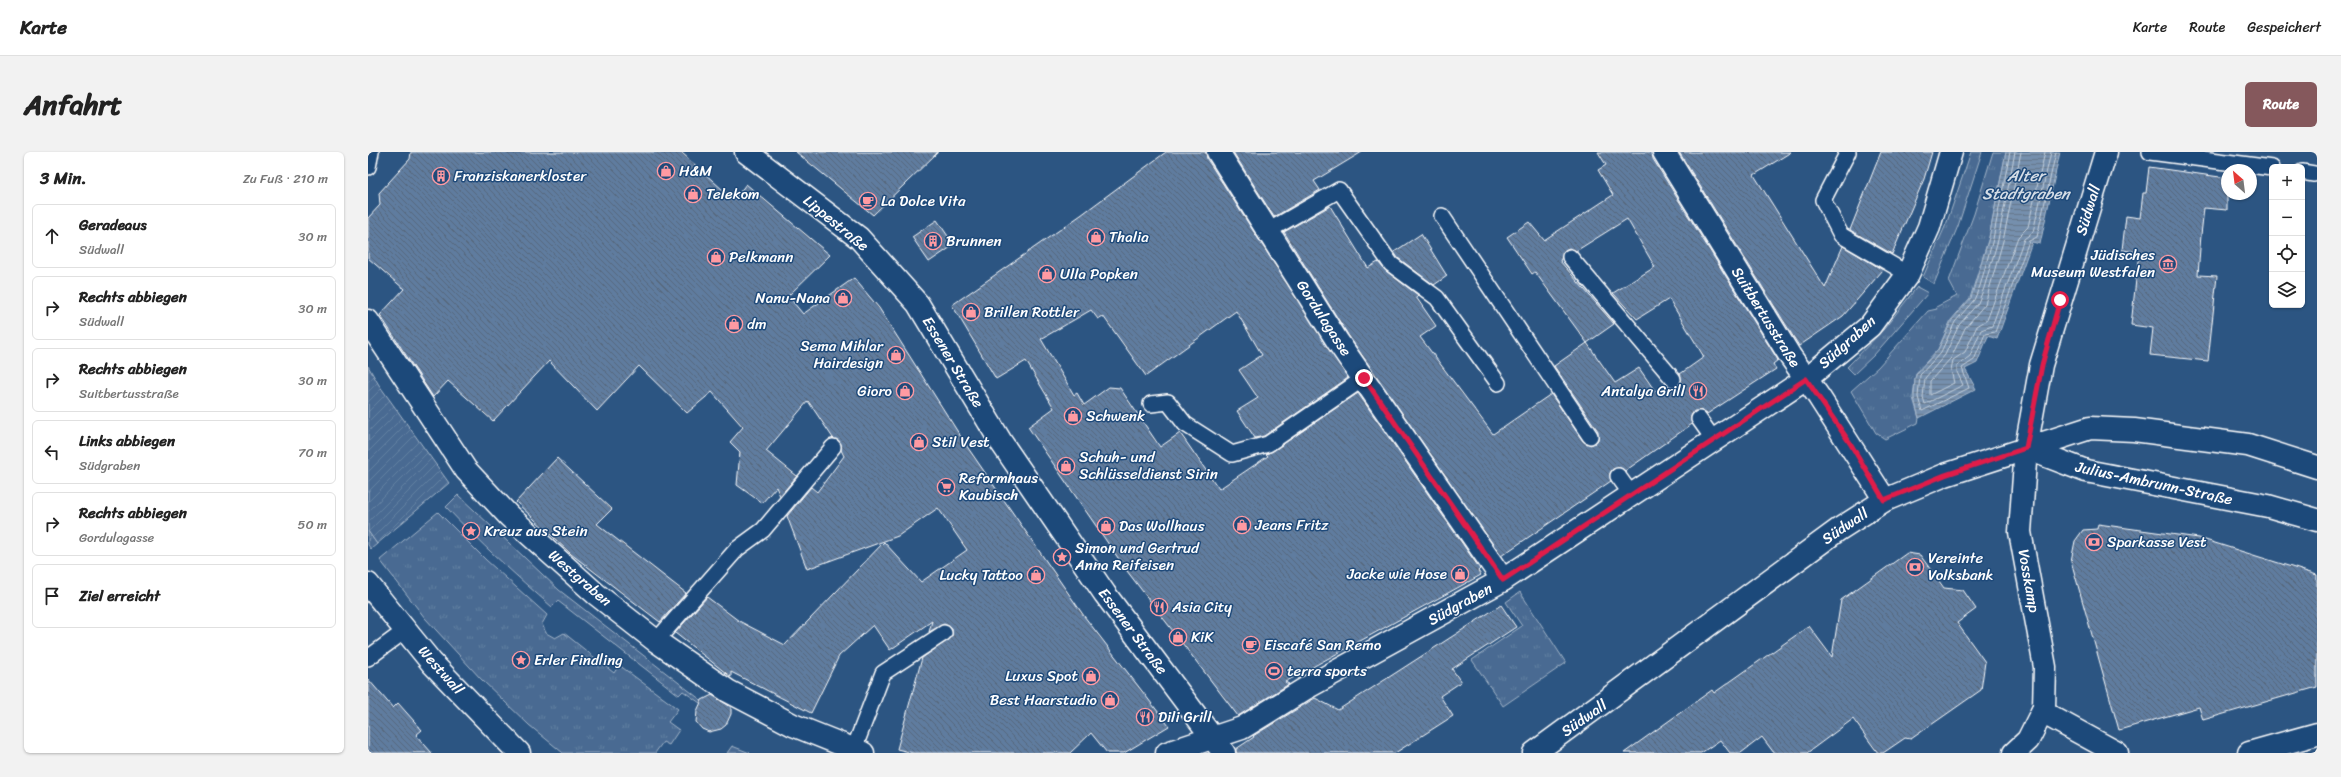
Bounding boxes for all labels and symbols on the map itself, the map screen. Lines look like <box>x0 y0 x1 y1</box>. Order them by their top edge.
place label: H&M <box>679 158 712 184</box>
shop icon: H&M <box>656 161 676 181</box>
water label: Alter Stadtgraben <box>1982 161 2072 208</box>
place label: Franziskanerkloster <box>454 163 587 189</box>
north arrow <box>2221 164 2257 200</box>
building icon: Franziskanerkloster <box>431 166 451 186</box>
place label: Telekom <box>706 181 760 207</box>
street label: Südwall <box>2068 181 2108 239</box>
shop icon: Telekom <box>683 184 703 204</box>
street label: Lippestraße <box>797 188 875 258</box>
place label: La Dolce Vita <box>881 188 966 214</box>
cafe icon: La Dolce Vita <box>858 191 878 211</box>
place label: Thalia <box>1109 224 1149 250</box>
shop icon: Thalia <box>1086 227 1106 247</box>
place label: Brunnen <box>946 228 1002 254</box>
building icon: Brunnen <box>923 231 943 251</box>
place label: Jüdisches Museum Westfalen <box>2031 242 2155 285</box>
place label: Pelkmann <box>729 244 793 270</box>
shop icon: Pelkmann <box>706 247 726 267</box>
museum icon: Jüdisches Museum Westfalen <box>2158 254 2178 274</box>
place label: Ulla Popken <box>1060 261 1138 287</box>
street label: Suitbertusstraße <box>1725 261 1807 373</box>
shop icon: Ulla Popken <box>1037 264 1057 284</box>
street label: Gordulagasse <box>1289 275 1359 362</box>
place label: Nanu-Nana <box>755 285 830 311</box>
shop icon: Nanu-Nana <box>833 288 853 308</box>
route start <box>2051 291 2069 309</box>
place label: Brillen Rottler <box>984 299 1080 325</box>
shop icon: Brillen Rottler <box>961 302 981 322</box>
street label: Südgraben <box>1812 309 1882 375</box>
place label: dm <box>747 311 766 337</box>
street label: Essener Straße <box>915 311 991 413</box>
shop icon: dm <box>724 314 744 334</box>
place label: Sema Mihlar Hairdesign <box>800 333 884 376</box>
shop icon: Sema Mihlar Hairdesign <box>886 345 906 365</box>
route end <box>1355 369 1373 387</box>
place label: Gioro <box>857 378 893 404</box>
place label: Antalya Grill <box>1600 378 1686 404</box>
shop icon: Gioro <box>895 381 915 401</box>
restaurant icon: Antalya Grill <box>1688 381 1708 401</box>
place label: Schwenk <box>1086 403 1145 429</box>
shop icon: Schwenk <box>1063 406 1083 426</box>
place label: Stil Vest <box>932 429 990 455</box>
shop icon: Stil Vest <box>909 432 929 452</box>
place label: Schuh- und Schlüsseldienst Sirin <box>1079 444 1218 487</box>
street label: Julius-Ambrunn-Straße <box>2072 453 2235 512</box>
shop icon: Schuh- und Schlüsseldienst Sirin <box>1056 456 1076 476</box>
place label: Reformhaus Kaubisch <box>959 465 1038 508</box>
supermarket icon: Reformhaus Kaubisch <box>936 477 956 497</box>
street label: Südwall <box>1816 500 1874 551</box>
place label: Jeans Fritz <box>1254 512 1329 538</box>
place label: Das Wollhaus <box>1119 513 1205 539</box>
shop icon: Jeans Fritz <box>1232 515 1252 535</box>
shop icon: Das Wollhaus <box>1096 516 1116 536</box>
place label: Kreuz aus Stein <box>484 518 588 544</box>
place icon: Kreuz aus Stein <box>461 521 481 541</box>
place label: Sparkasse Vest <box>2107 529 2207 555</box>
bank icon: Sparkasse Vest <box>2084 532 2104 552</box>
place label: Simon und Gertrud Anna Reifeisen <box>1074 535 1200 578</box>
street label: Westgraben <box>542 543 618 613</box>
place label: Vereinte Volksbank <box>1928 545 1993 588</box>
place icon: Simon und Gertrud Anna Reifeisen <box>1052 547 1072 567</box>
street label: Vosskamp <box>2011 547 2047 615</box>
bank icon: Vereinte Volksbank <box>1905 557 1925 577</box>
place label: Jacke wie Hose <box>1346 561 1447 587</box>
place label: Lucky Tattoo <box>939 562 1023 588</box>
shop icon: Jacke wie Hose <box>1450 564 1470 584</box>
shop icon: Lucky Tattoo <box>1026 565 1046 585</box>
street label: Südgraben <box>1423 576 1497 632</box>
street label: Essener Straße <box>1091 582 1175 680</box>
place label: Asia City <box>1171 594 1232 620</box>
restaurant icon: Asia City <box>1149 597 1169 617</box>
place label: KiK <box>1191 624 1214 650</box>
shop icon: KiK <box>1168 627 1188 647</box>
place label: Eiscafé San Remo <box>1264 632 1382 658</box>
cafe icon: Eiscafé San Remo <box>1241 635 1261 655</box>
street label: Westwall <box>412 639 471 701</box>
place label: Erler Findling <box>534 647 623 673</box>
place icon: Erler Findling <box>511 650 531 670</box>
place label: terra sports <box>1287 658 1367 684</box>
sports icon: terra sports <box>1264 661 1284 681</box>
place label: Luxus Spot <box>1005 663 1078 689</box>
shop icon: Luxus Spot <box>1081 666 1101 686</box>
place label: Best Haarstudio <box>990 687 1098 713</box>
shop icon: Best Haarstudio <box>1100 690 1120 710</box>
street label: Südwall <box>1555 692 1613 744</box>
place label: Dili Grill <box>1158 704 1212 730</box>
restaurant icon: Dili Grill <box>1135 707 1155 727</box>

